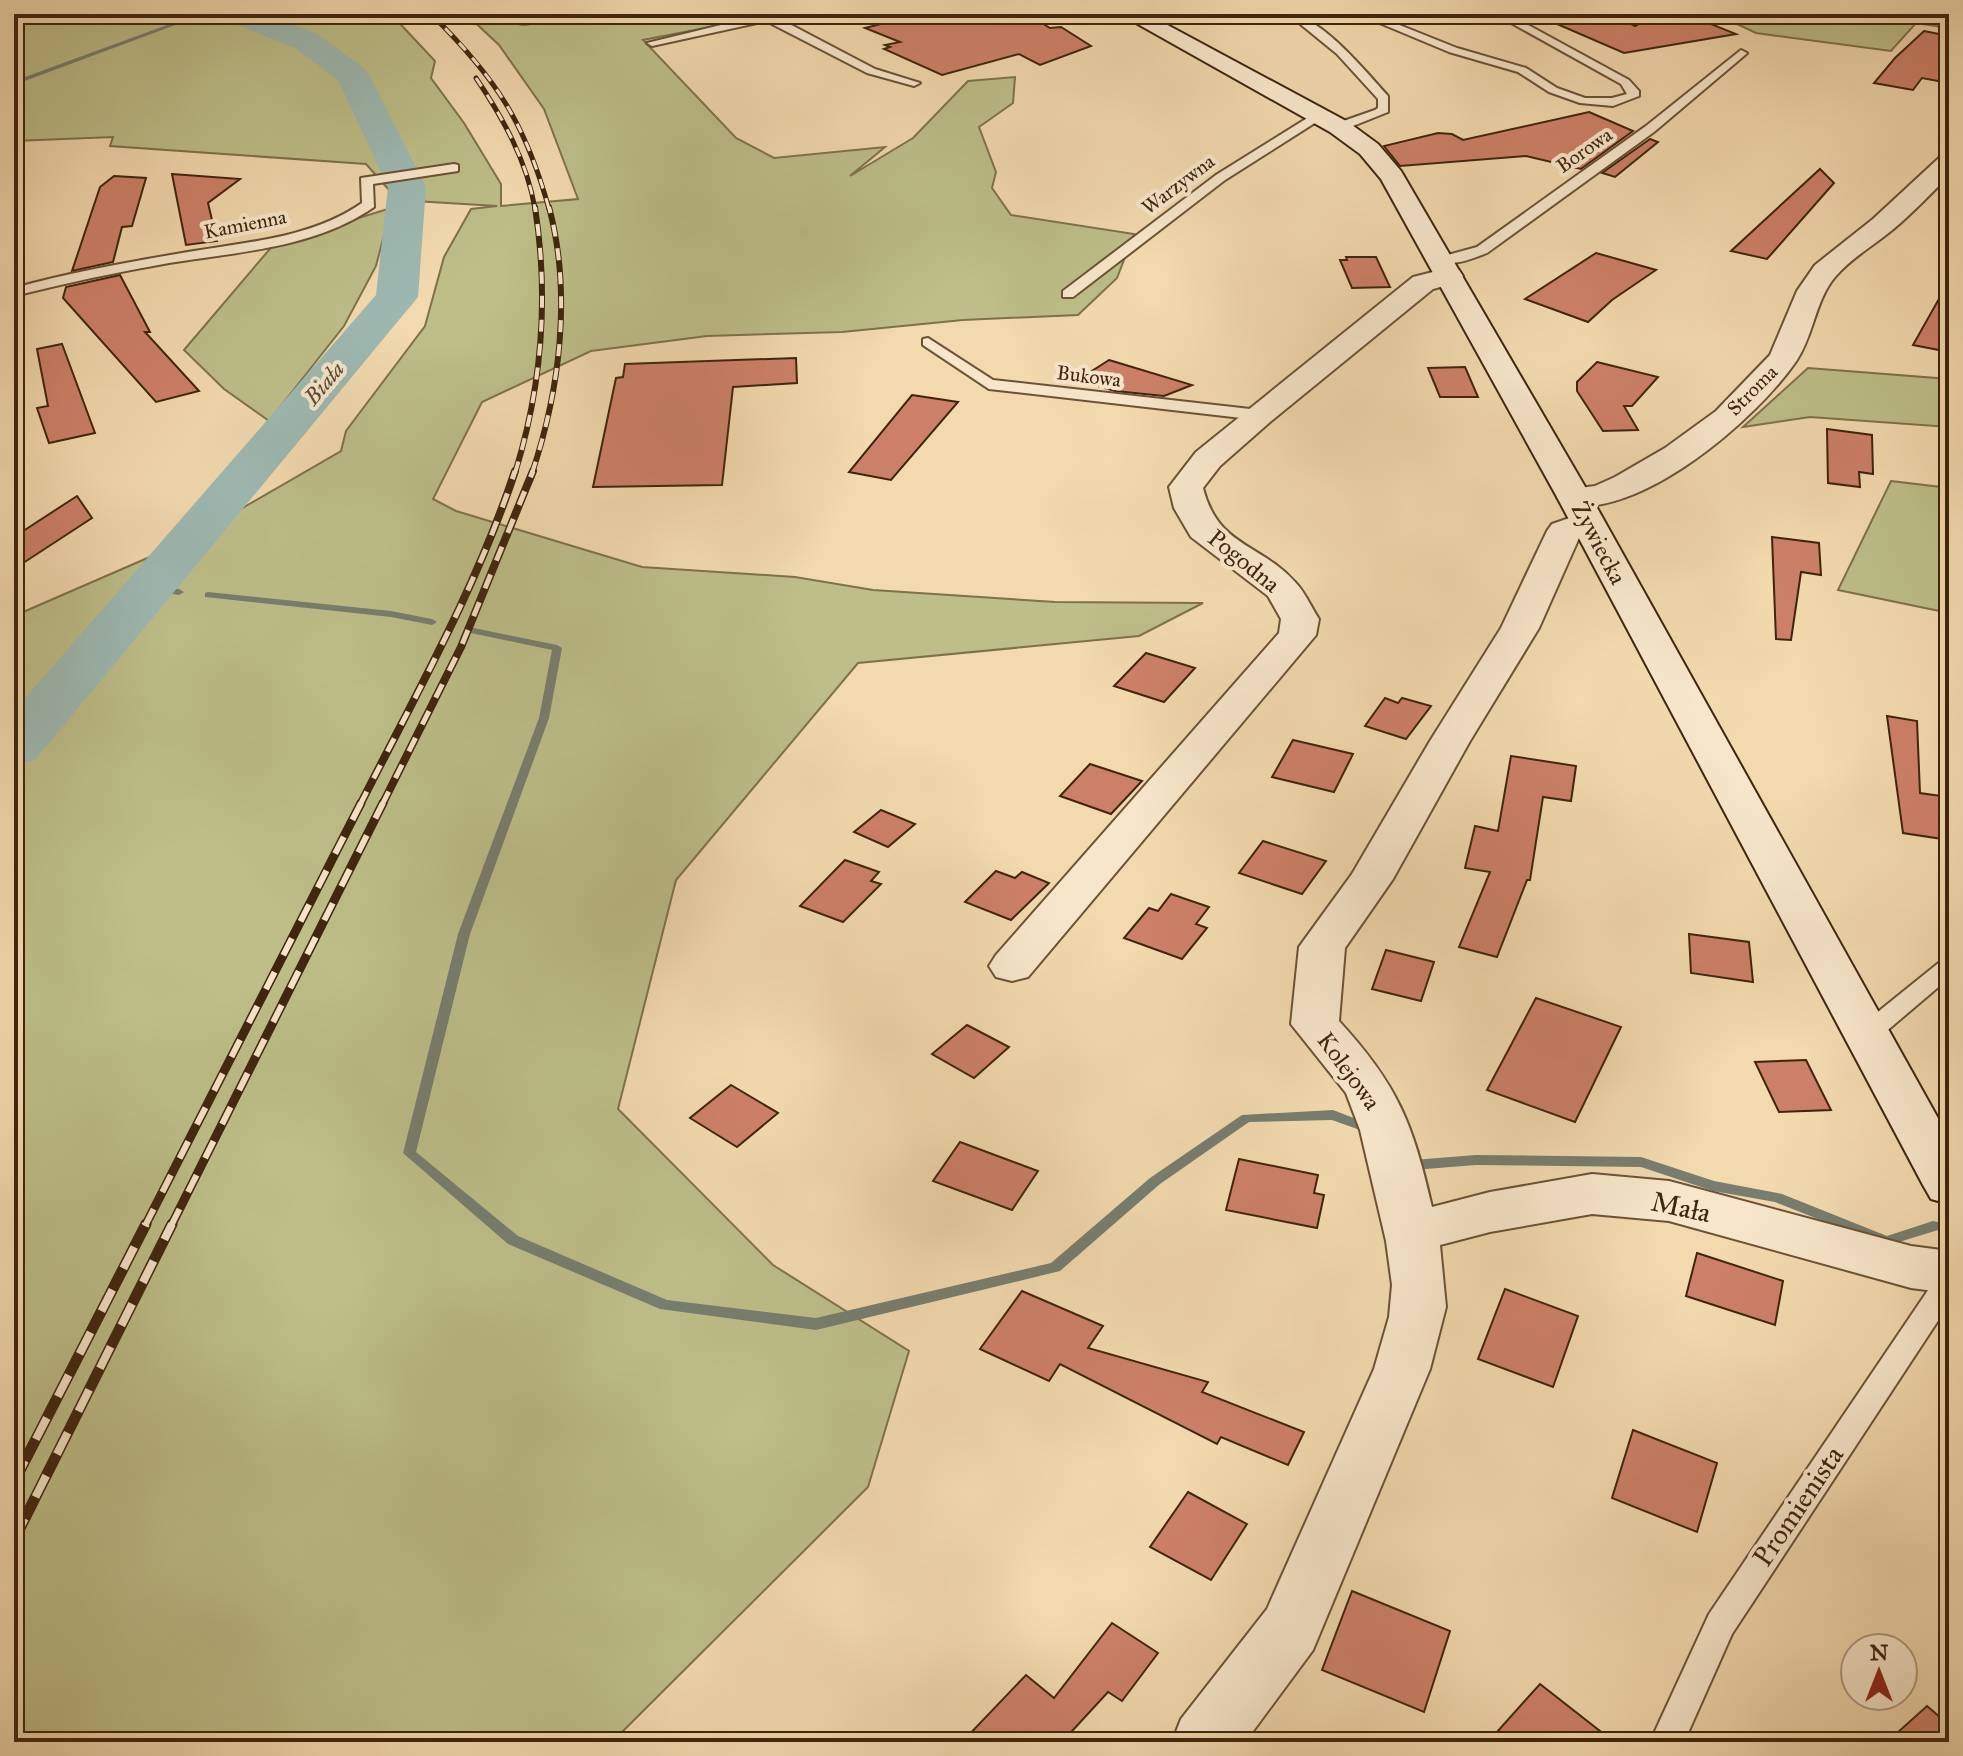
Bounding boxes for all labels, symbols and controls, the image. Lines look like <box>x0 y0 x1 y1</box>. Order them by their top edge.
street label: Borowa <box>1552 122 1617 178</box>
street label: Warzywna <box>1137 149 1220 219</box>
street label: Kamienna <box>202 204 289 244</box>
water label: Biała <box>298 356 350 411</box>
street label: Stroma <box>1722 359 1783 420</box>
street label: Bukowa <box>1055 360 1123 392</box>
street label: Żywiecka <box>1565 496 1634 590</box>
street label: Pogodna <box>1202 523 1287 600</box>
street label: Kolejowa <box>1311 1026 1388 1117</box>
street label: Mała <box>1648 1184 1714 1230</box>
street label: Promienista <box>1745 1439 1851 1573</box>
north arrow <box>1839 1632 1919 1712</box>
text: N <box>1870 1639 1889 1666</box>

